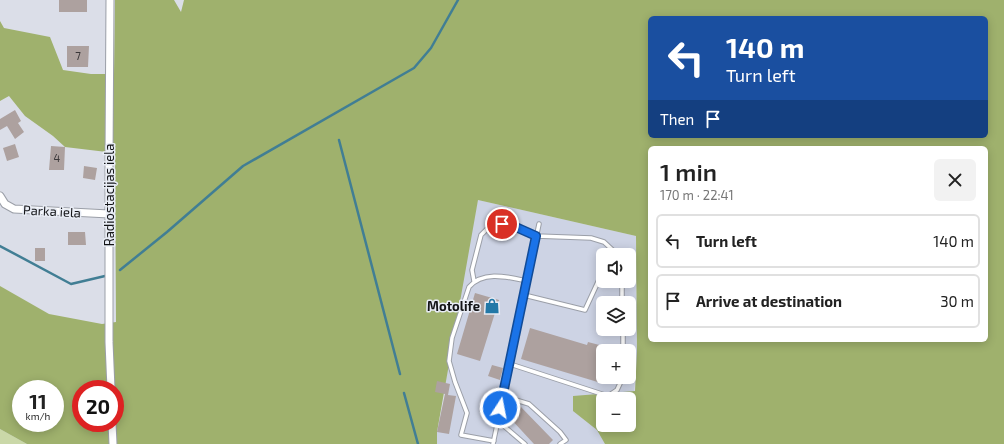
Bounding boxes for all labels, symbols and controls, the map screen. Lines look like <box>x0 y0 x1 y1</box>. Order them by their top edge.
text: 140 m <box>726 30 804 64</box>
icon: left <box>660 32 712 84</box>
house number: 7 <box>75 49 81 62</box>
text: Turn left <box>726 64 796 86</box>
icon: arrive <box>702 108 724 130</box>
text: Then <box>660 110 694 128</box>
street label: Radiostacijas iela <box>101 144 117 246</box>
house number: 4 <box>54 151 61 164</box>
text: 1 min <box>660 157 717 186</box>
button: close <box>934 159 976 201</box>
text: 170 m · 22:41 <box>660 187 734 203</box>
street label: Parka iela <box>23 201 81 221</box>
pin <box>485 207 519 241</box>
icon: arrive <box>491 213 513 235</box>
icon: left <box>662 230 684 252</box>
text: Turn left <box>696 232 757 250</box>
text: 140 m <box>933 232 974 250</box>
map controls <box>596 248 636 432</box>
button: sound <box>596 248 636 288</box>
icon: arrive <box>662 290 684 312</box>
text: Arrive at destination <box>696 292 842 310</box>
text: 30 m <box>940 292 974 310</box>
button: layers <box>596 296 636 336</box>
shop icon: Motolife <box>483 297 501 315</box>
place label: Motolife <box>427 298 480 314</box>
button: + <box>596 344 636 384</box>
speed limit sign: 20 <box>72 380 124 432</box>
position arrow <box>479 387 521 429</box>
text: 11 <box>29 389 47 413</box>
button: − <box>596 392 636 432</box>
text: km/h <box>26 410 50 422</box>

